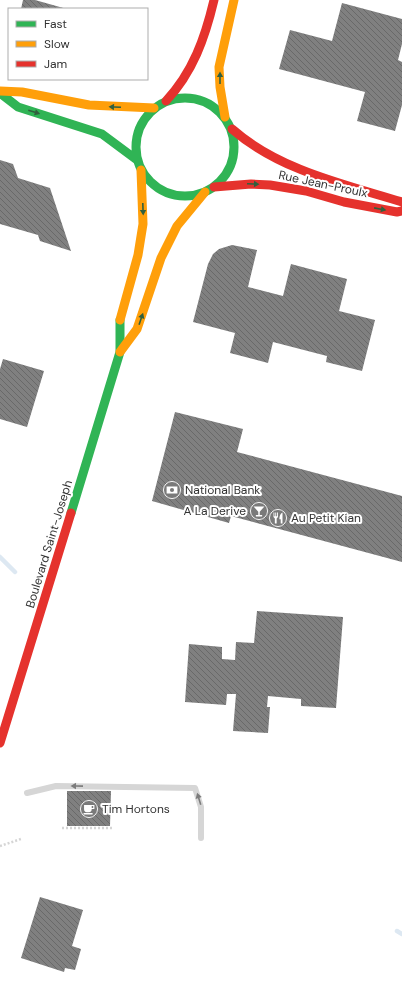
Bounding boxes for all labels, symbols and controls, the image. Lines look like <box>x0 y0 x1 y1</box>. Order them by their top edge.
legend <box>8 8 148 80</box>
text: Fast <box>44 16 67 32</box>
text: Slow <box>44 36 70 52</box>
text: Jam <box>44 56 67 72</box>
one-way arrow <box>217 71 223 84</box>
one-way arrow <box>109 104 121 111</box>
one-way arrow <box>28 109 40 115</box>
street label: Rue Jean-Proulx <box>277 167 369 201</box>
one-way arrow <box>247 181 260 187</box>
one-way arrow <box>140 203 146 216</box>
one-way arrow <box>374 206 386 212</box>
one-way arrow <box>138 313 144 325</box>
street label: Boulevard Saint-Joseph <box>22 478 76 610</box>
bank icon: National Bank <box>162 480 182 500</box>
place label: National Bank <box>185 482 260 498</box>
bar icon: A La Derive <box>249 501 269 521</box>
place label: A La Derive <box>184 503 246 519</box>
restaurant icon: Au Petit Kian <box>268 508 288 528</box>
place label: Au Petit Kian <box>291 510 361 526</box>
one-way arrow <box>70 783 83 789</box>
one-way arrow <box>196 793 202 805</box>
cafe icon: Tim Hortons <box>79 799 99 819</box>
place label: Tim Hortons <box>102 801 170 817</box>

